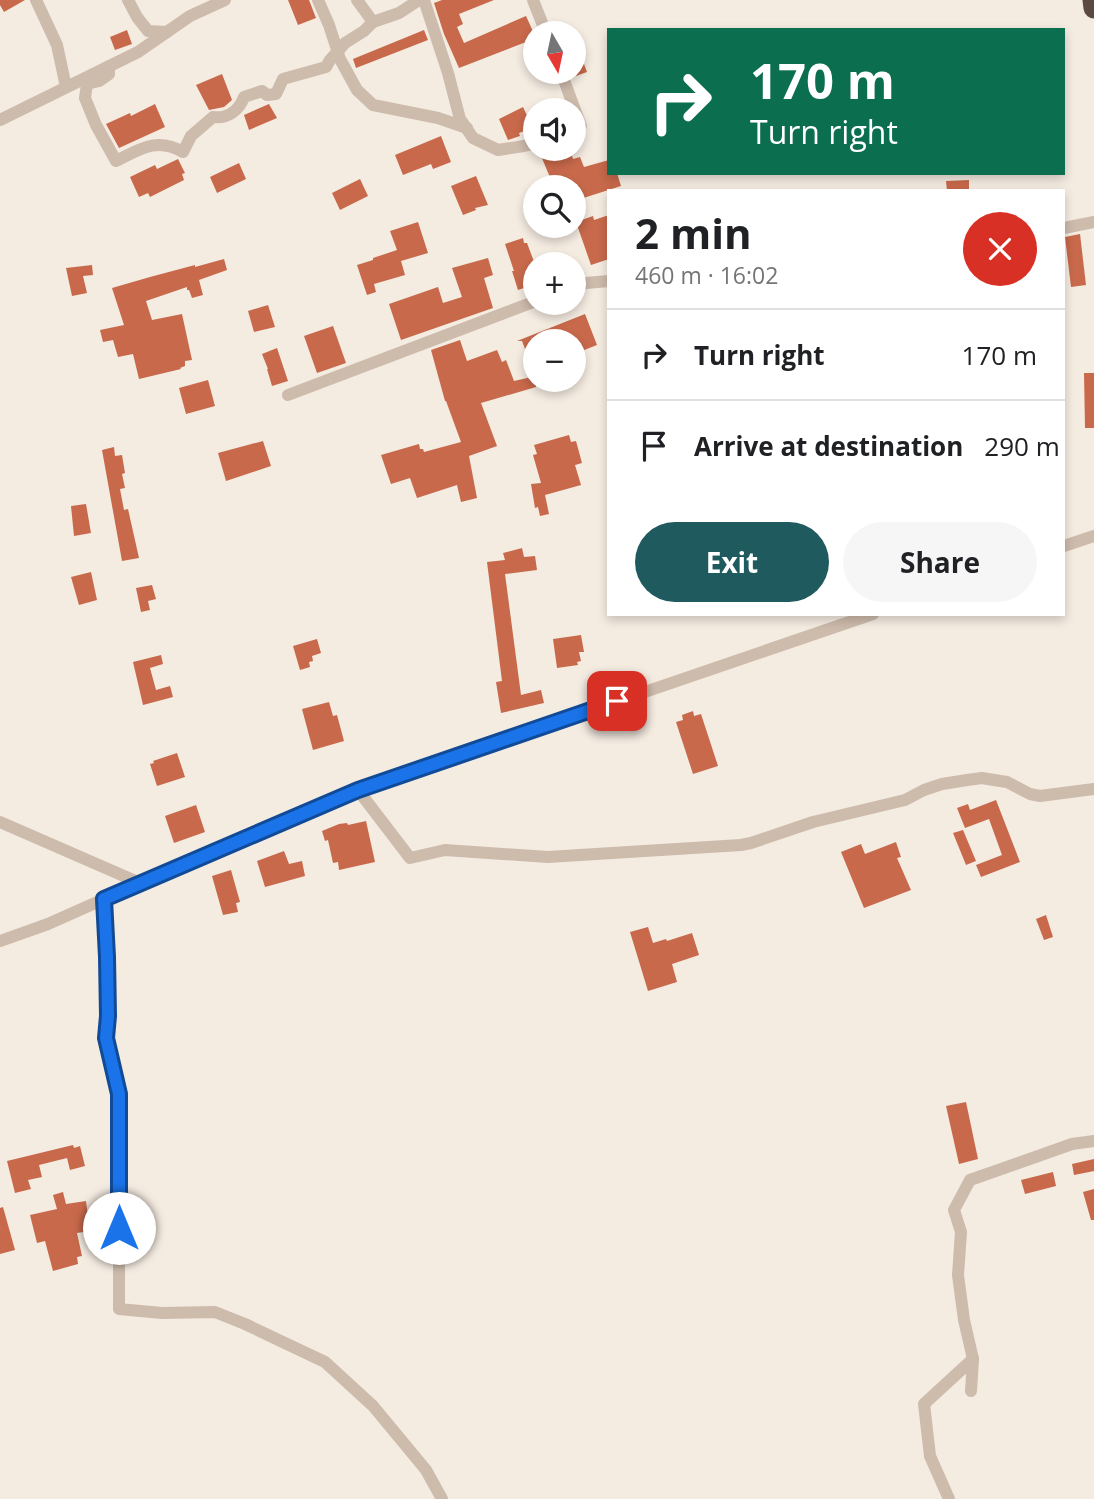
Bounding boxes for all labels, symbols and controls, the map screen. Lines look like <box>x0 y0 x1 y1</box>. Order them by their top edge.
north arrow <box>523 21 586 84</box>
map controls <box>523 21 586 392</box>
text: 170 m <box>750 47 895 113</box>
icon: right <box>635 56 726 147</box>
button: sound <box>523 98 586 161</box>
text: Turn right <box>750 110 898 153</box>
button: search <box>523 175 586 238</box>
text: 2 min <box>635 204 752 261</box>
button: close <box>963 212 1037 286</box>
button: + <box>523 252 586 315</box>
text: 460 m · 16:02 <box>635 259 778 291</box>
button: − <box>523 329 586 392</box>
icon: right <box>635 336 673 374</box>
text: Turn right <box>694 337 825 373</box>
text: 170 m <box>962 337 1037 373</box>
icon: arrive <box>635 427 673 465</box>
text: Arrive at destination <box>694 428 963 464</box>
text: 290 m <box>984 428 1060 464</box>
button: Exit <box>635 522 829 602</box>
button: Share <box>843 522 1037 602</box>
pin <box>587 671 647 731</box>
icon: arrive <box>598 682 636 720</box>
position arrow <box>82 1191 156 1265</box>

